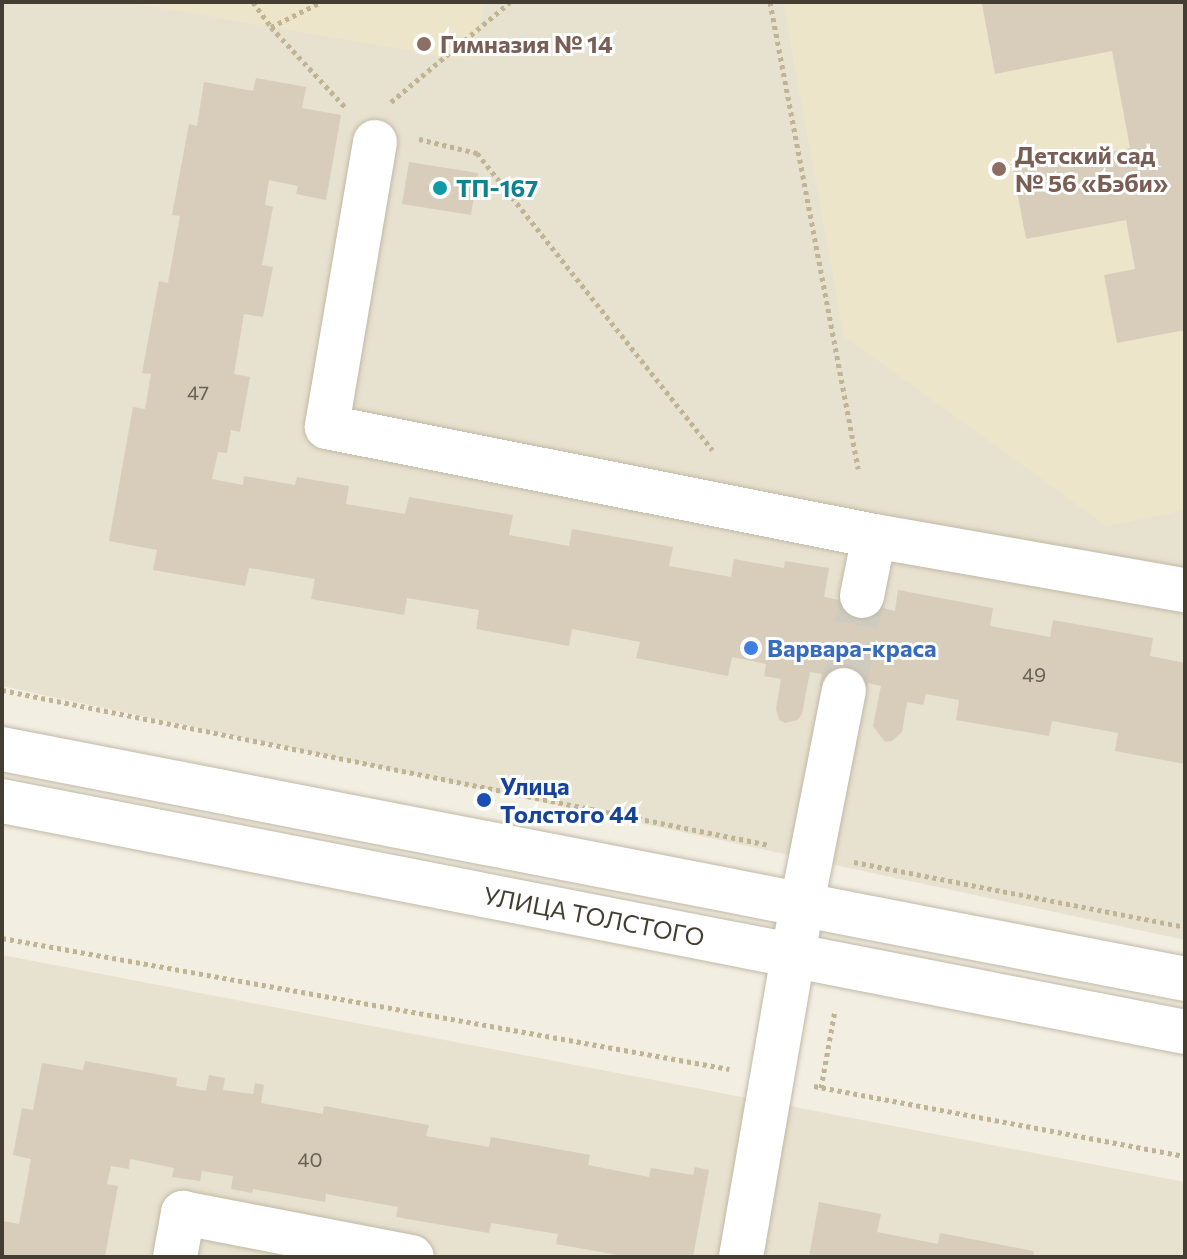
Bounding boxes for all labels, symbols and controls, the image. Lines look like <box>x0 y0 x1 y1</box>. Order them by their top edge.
place label: Гимназия № 14 <box>440 30 613 58</box>
marker: Гимназия № 14 <box>415 35 433 53</box>
place label: Детский сад № 56 «Бэби» <box>1015 141 1168 197</box>
marker: Детский сад № 56 «Бэби» <box>990 160 1008 178</box>
place label: ТП-167 <box>456 174 538 202</box>
marker: ТП-167 <box>431 179 449 197</box>
house number: 47 <box>187 380 209 404</box>
place label: Варвара-краса <box>767 634 937 662</box>
marker: Варвара-краса <box>742 639 760 657</box>
house number: 49 <box>1022 662 1046 686</box>
place label: Улица Толстого 44 <box>500 772 639 828</box>
marker: Улица Толстого 44 <box>475 791 493 809</box>
street label: УЛИЦА ТОЛСТОГО <box>481 880 707 952</box>
house number: 40 <box>297 1147 323 1171</box>

